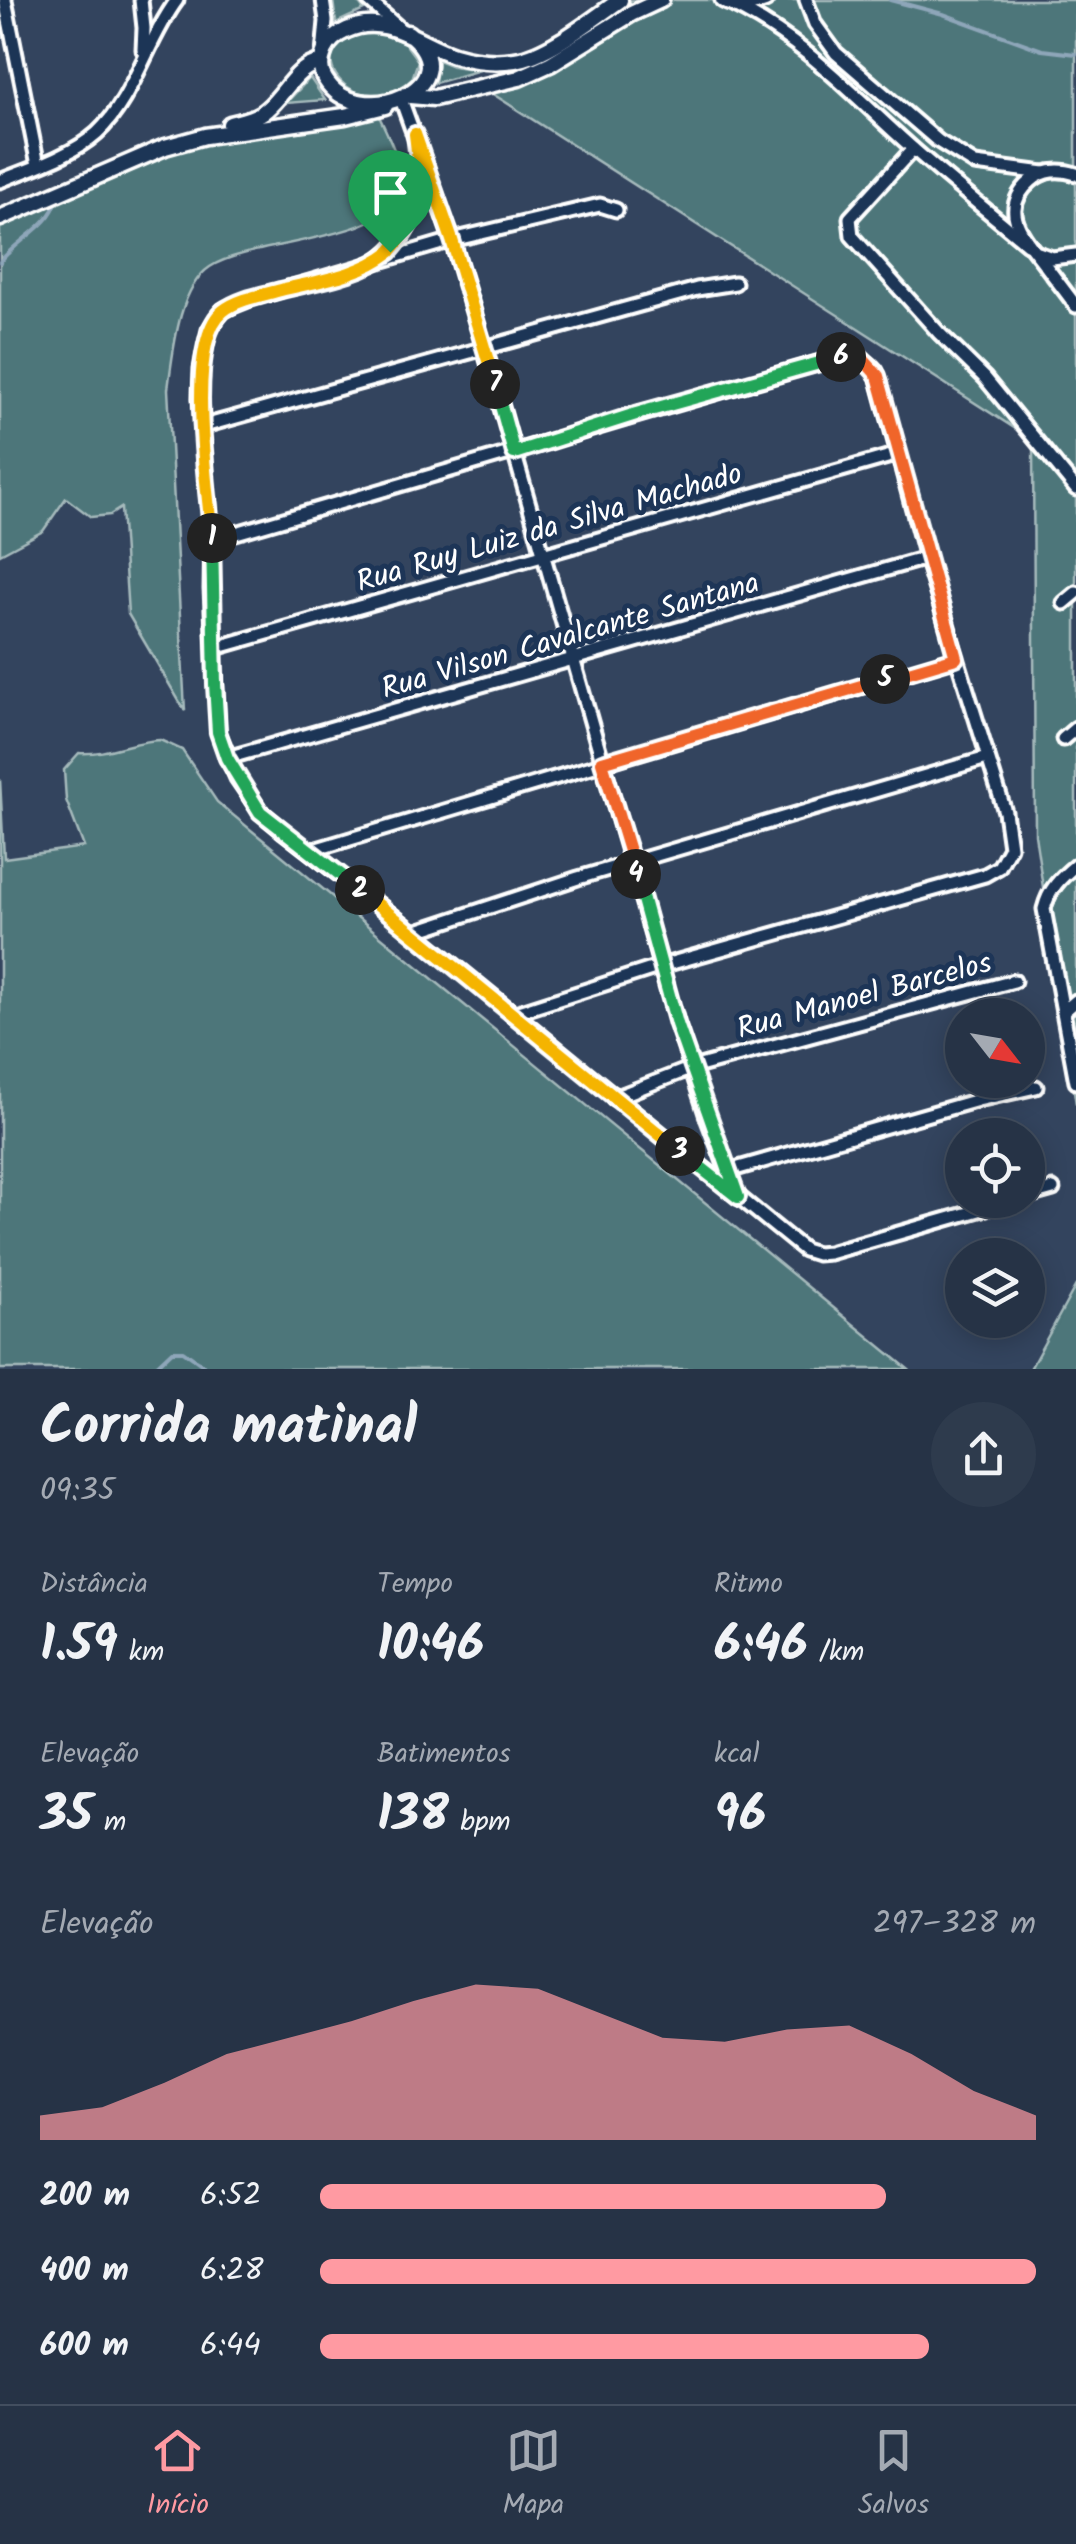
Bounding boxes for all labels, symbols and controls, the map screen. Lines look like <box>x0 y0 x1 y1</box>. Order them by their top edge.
pin <box>348 150 433 253</box>
icon: arrive <box>363 165 418 220</box>
pin: 6 <box>816 332 866 382</box>
text: 6 <box>833 334 849 379</box>
pin: 7 <box>470 359 520 409</box>
text: 7 <box>488 361 502 406</box>
street label: Rua Ruy Luiz da Silva Machado <box>351 451 748 607</box>
pin: 1 <box>187 513 237 563</box>
text: 1 <box>208 515 216 560</box>
street label: Rua Vilson Cavalcante Santana <box>376 560 765 714</box>
pin: 5 <box>860 654 910 704</box>
text: 5 <box>878 656 892 701</box>
pin: 4 <box>611 849 661 899</box>
text: 4 <box>628 851 644 896</box>
pin: 2 <box>335 865 385 915</box>
text: 2 <box>352 867 368 912</box>
street label: Rua Manoel Barcelos <box>732 940 997 1054</box>
north arrow <box>945 998 1045 1098</box>
map controls <box>945 998 1045 1338</box>
button: locate <box>945 1118 1045 1218</box>
pin: 3 <box>655 1126 705 1176</box>
text: 3 <box>672 1128 688 1173</box>
button: layers <box>945 1238 1045 1338</box>
text: Corrida matinal <box>40 1385 417 1472</box>
button: share <box>931 1402 1036 1507</box>
text: 09:35 <box>40 1466 115 1517</box>
text: Distância <box>40 1562 148 1607</box>
text: Tempo <box>377 1562 453 1607</box>
text: Ritmo <box>714 1562 783 1607</box>
text: 1.59 <box>40 1607 118 1687</box>
text: 10:46 <box>377 1607 484 1687</box>
text: 6:46 <box>714 1607 808 1687</box>
text: km <box>118 1630 164 1675</box>
text: /km <box>808 1630 864 1675</box>
text: Elevação <box>40 1732 139 1777</box>
text: Batimentos <box>377 1732 511 1777</box>
text: kcal <box>714 1732 760 1777</box>
text: 35 <box>40 1777 93 1857</box>
text: 138 <box>377 1777 449 1857</box>
text: 96 <box>714 1777 766 1857</box>
text: m <box>93 1800 126 1845</box>
text: bpm <box>449 1800 511 1845</box>
text: Elevação <box>40 1899 153 1950</box>
text: 297–328 m <box>873 1899 1036 1950</box>
text: 200 m <box>40 2171 130 2222</box>
text: 6:52 <box>200 2171 261 2222</box>
text: 400 m <box>40 2246 129 2297</box>
text: 6:28 <box>200 2246 264 2297</box>
text: 600 m <box>40 2321 129 2372</box>
text: 6:44 <box>200 2321 261 2372</box>
tab: Início <box>147 2423 209 2528</box>
tab: Mapa <box>503 2423 564 2528</box>
tab: Salvos <box>858 2423 929 2528</box>

